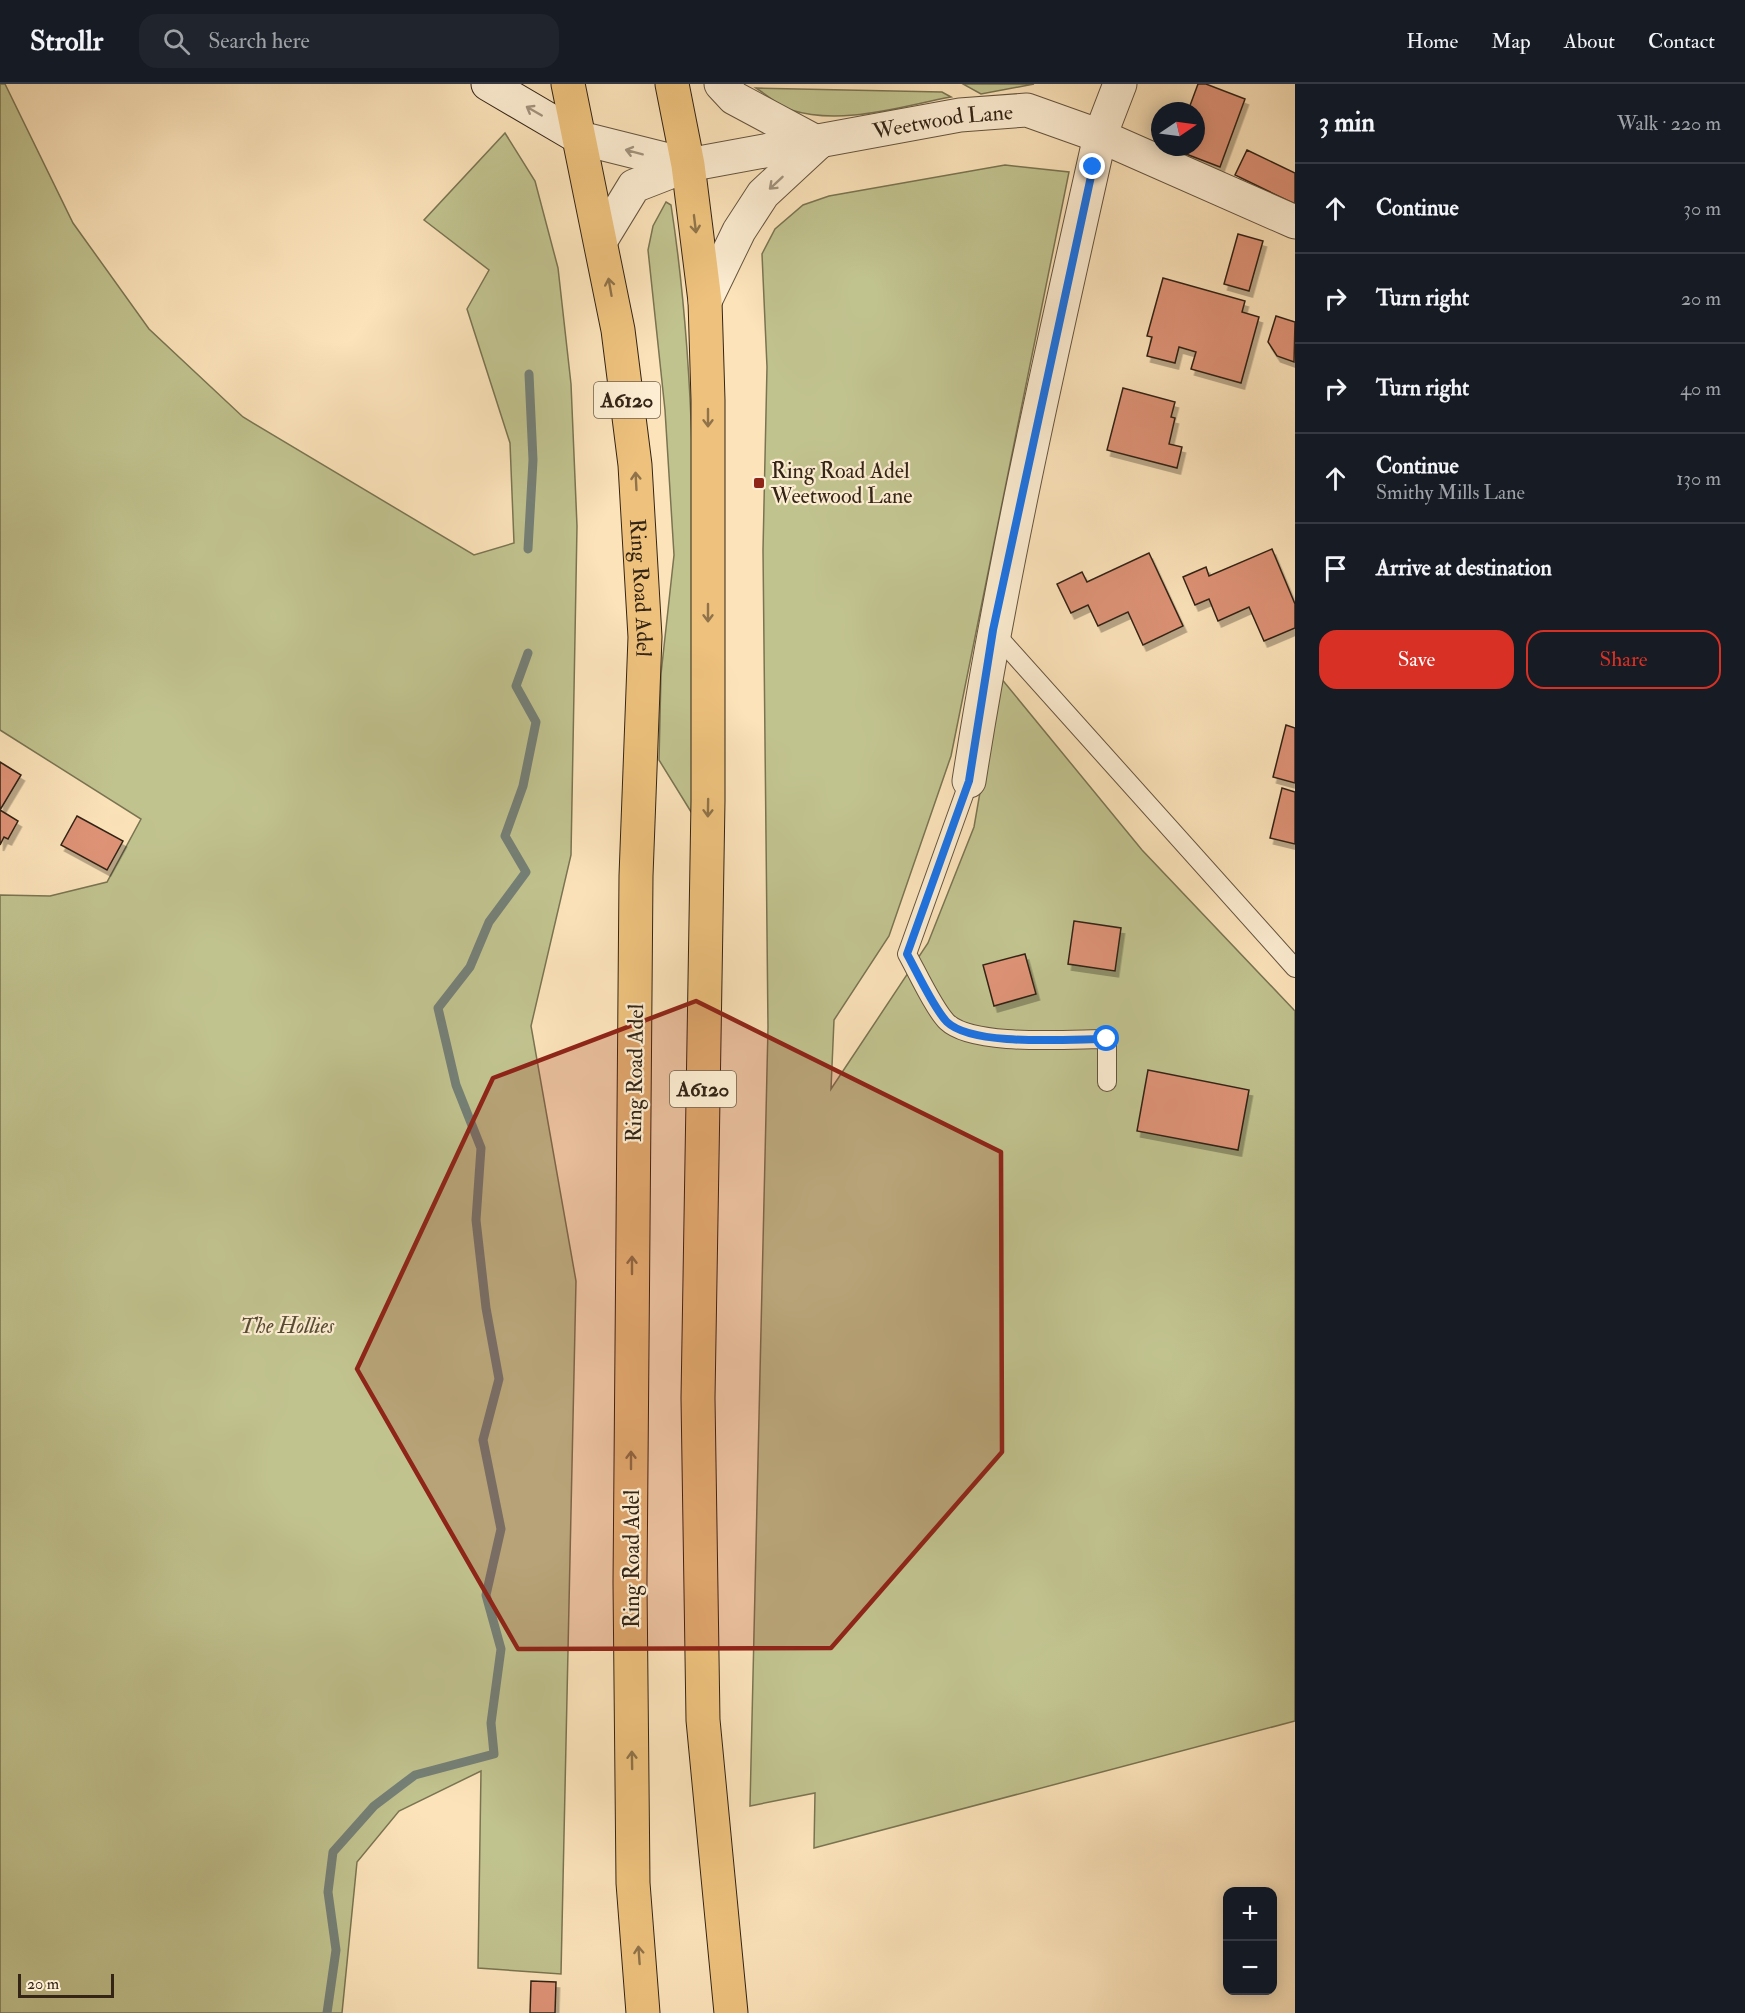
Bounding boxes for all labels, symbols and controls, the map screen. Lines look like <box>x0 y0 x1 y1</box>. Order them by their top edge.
search box <box>139 14 559 68</box>
text: Strollr <box>30 24 103 59</box>
icon: search <box>160 25 193 58</box>
text: Search here <box>208 27 310 55</box>
text: Home <box>1406 28 1458 55</box>
text: Map <box>1491 28 1531 55</box>
text: About <box>1564 28 1615 55</box>
text: Contact <box>1648 28 1715 55</box>
street label: Weetwood Lane <box>870 98 1014 146</box>
north arrow <box>1151 102 1205 156</box>
one-way arrow <box>526 105 543 117</box>
text: 3 min <box>1319 107 1375 139</box>
text: Walk · 220 m <box>1617 111 1721 136</box>
one-way arrow <box>625 145 644 157</box>
route end <box>1079 153 1105 179</box>
one-way arrow <box>768 175 783 190</box>
icon: ahead <box>1319 192 1352 225</box>
text: Continue <box>1376 194 1459 222</box>
text: 30 m <box>1683 196 1721 221</box>
one-way arrow <box>690 213 701 233</box>
one-way arrow <box>604 278 615 298</box>
icon: right <box>1319 282 1352 315</box>
text: Turn right <box>1376 284 1469 312</box>
text: 20 m <box>1681 286 1721 311</box>
icon: right <box>1319 372 1352 405</box>
text: Turn right <box>1376 374 1469 402</box>
text: 40 m <box>1680 376 1721 401</box>
road number: A6120 <box>594 382 660 418</box>
one-way arrow <box>702 407 714 427</box>
text: Continue <box>1376 452 1459 480</box>
place label: Ring Road Adel Weetwood Lane <box>770 457 913 510</box>
icon: ahead <box>1319 462 1352 495</box>
text: 130 m <box>1676 466 1721 491</box>
one-way arrow <box>630 471 641 491</box>
marker: Ring Road Adel Weetwood Lane <box>752 476 766 490</box>
text: Smithy Mills Lane <box>1376 480 1525 505</box>
street label: Ring Road Adel <box>623 518 658 658</box>
icon: arrive <box>1319 552 1352 585</box>
text: Arrive at destination <box>1376 554 1552 582</box>
one-way arrow <box>702 602 714 622</box>
button: Save <box>1319 630 1514 689</box>
button: Share <box>1526 630 1721 689</box>
one-way arrow <box>702 797 714 817</box>
street label: Ring Road Adel <box>620 1003 650 1143</box>
route start <box>1093 1025 1119 1051</box>
road number: A6120 <box>670 1071 736 1107</box>
one-way arrow <box>626 1255 638 1275</box>
park label: The Hollies <box>240 1312 335 1340</box>
one-way arrow <box>625 1450 637 1470</box>
street label: Ring Road Adel <box>618 1489 646 1628</box>
one-way arrow <box>626 1750 638 1770</box>
map controls <box>1223 1887 1277 1995</box>
button: + <box>1223 1887 1277 1941</box>
button: − <box>1223 1941 1277 1995</box>
one-way arrow <box>633 1945 644 1965</box>
scale bar <box>18 1971 114 1998</box>
text: 20 m <box>27 1974 59 1994</box>

